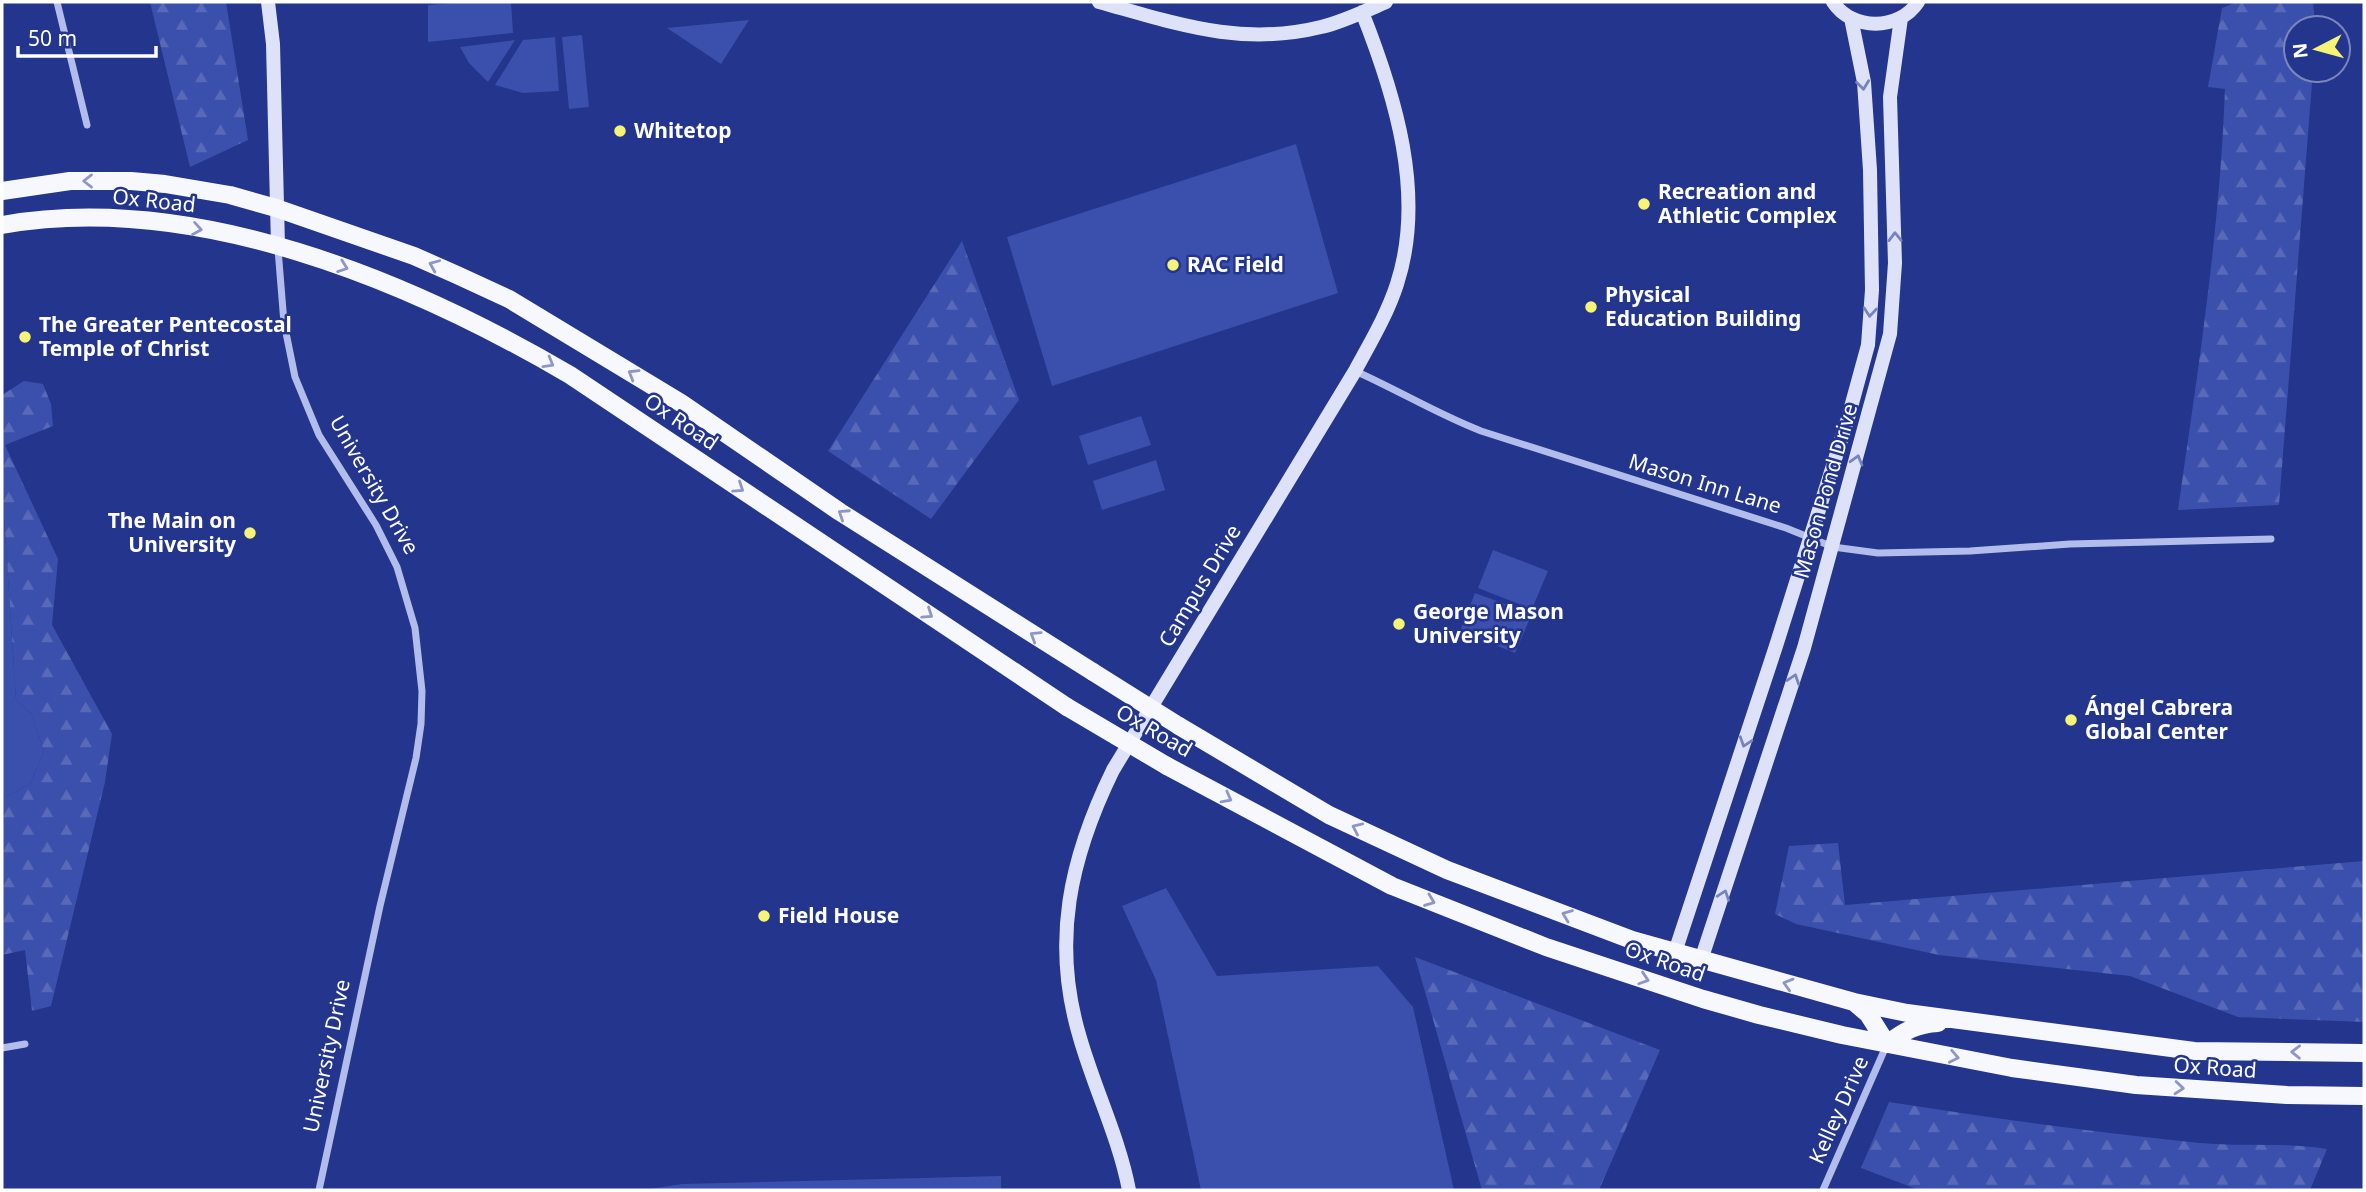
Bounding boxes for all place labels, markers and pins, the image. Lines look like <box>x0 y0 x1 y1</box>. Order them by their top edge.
place label: Whitetop <box>634 116 731 144</box>
marker: Whitetop <box>612 123 628 139</box>
place label: Recreation and Athletic Complex <box>1658 177 1838 229</box>
marker: Recreation and Athletic Complex <box>1636 196 1652 212</box>
place label: RAC Field <box>1187 250 1284 278</box>
marker: RAC Field <box>1165 257 1181 273</box>
place label: Physical Education Building <box>1605 280 1801 332</box>
marker: Physical Education Building <box>1583 299 1599 315</box>
place label: The Greater Pentecostal Temple of Christ <box>39 310 292 362</box>
marker: The Greater Pentecostal Temple of Christ <box>17 329 33 345</box>
place label: The Main on University <box>108 506 236 558</box>
marker: The Main on University <box>242 525 258 541</box>
place label: George Mason University <box>1413 597 1564 649</box>
marker: George Mason University <box>1391 616 1407 632</box>
place label: Ángel Cabrera Global Center <box>2085 693 2233 745</box>
marker: Ángel Cabrera Global Center <box>2063 712 2079 728</box>
place label: Field House <box>778 901 899 929</box>
marker: Field House <box>756 908 772 924</box>

